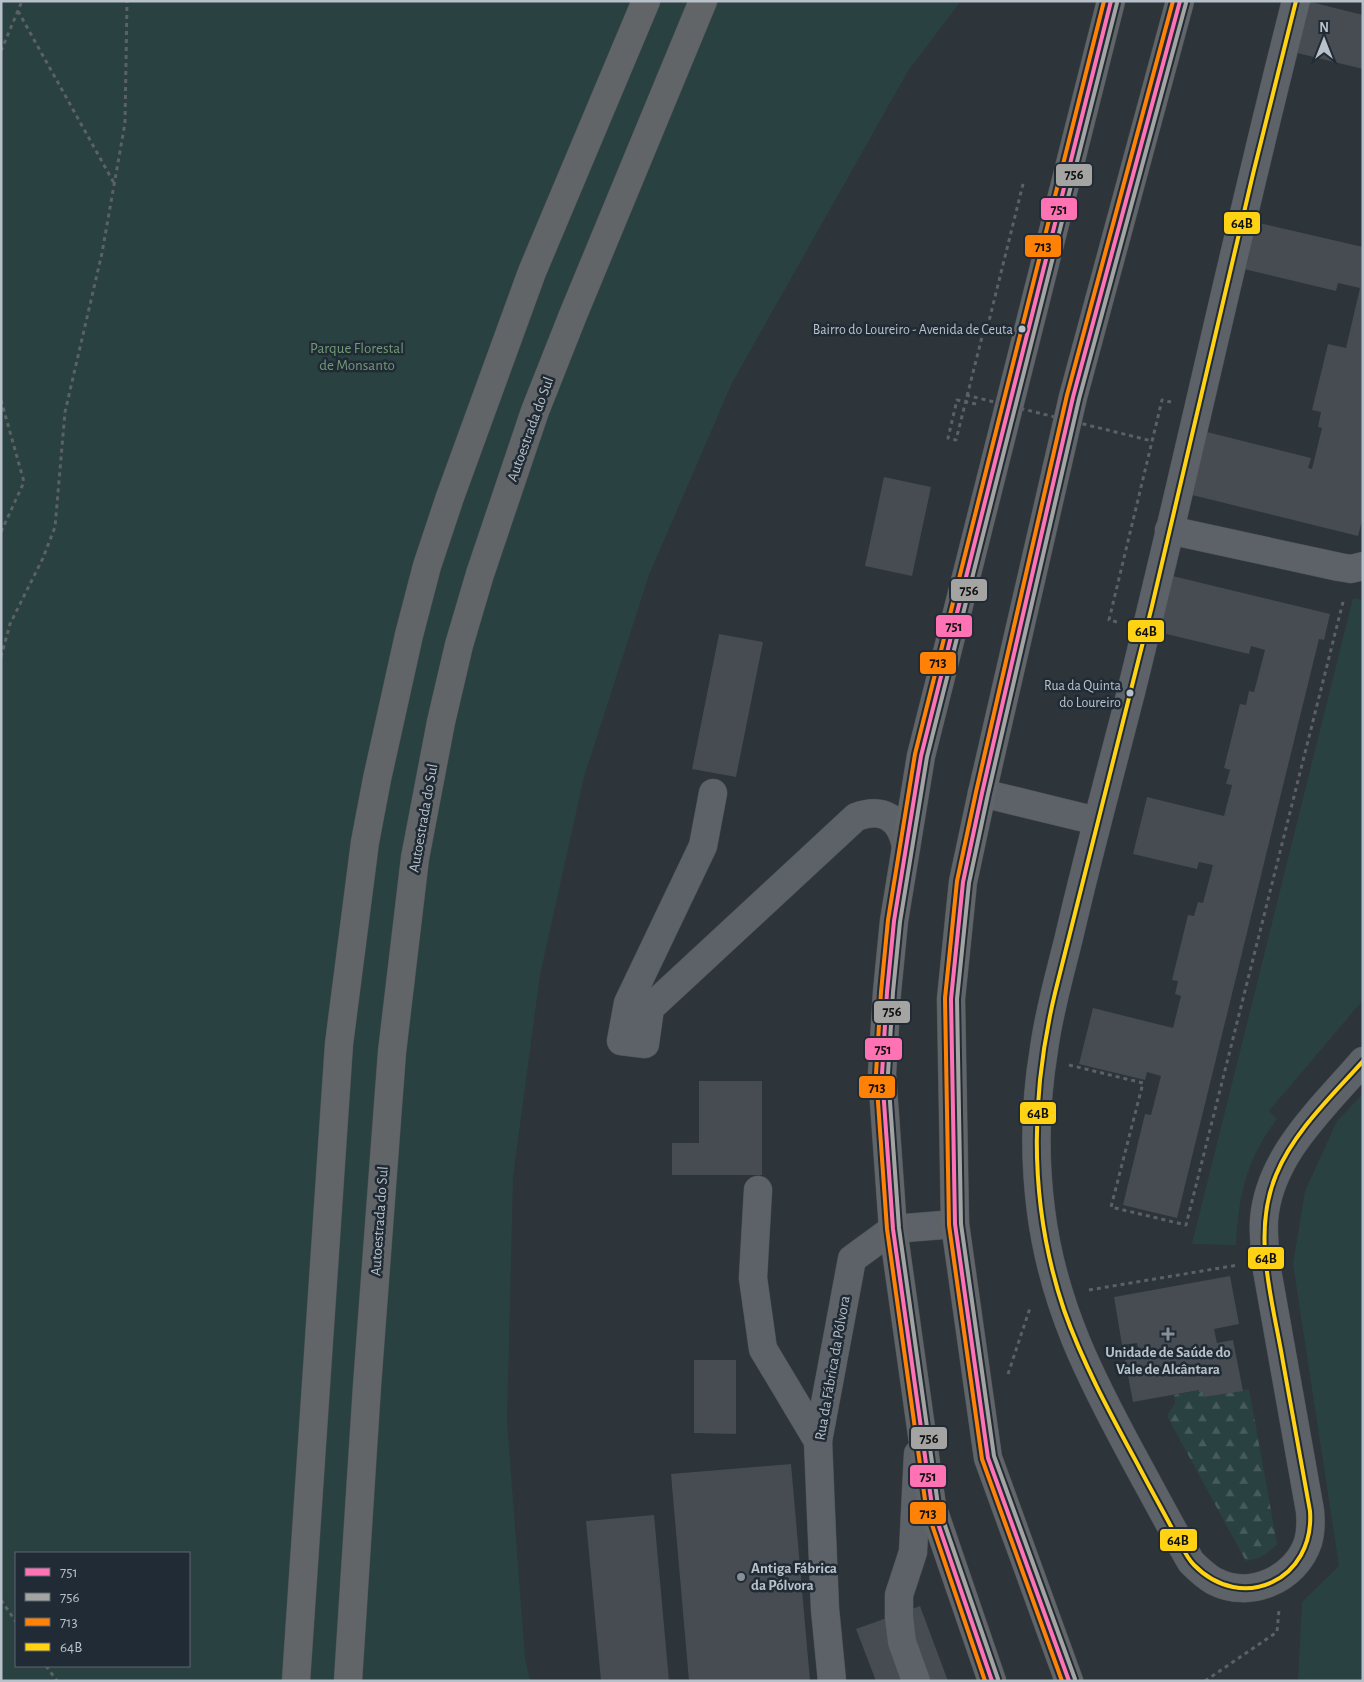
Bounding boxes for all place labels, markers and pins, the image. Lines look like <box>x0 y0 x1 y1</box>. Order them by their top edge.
place label: Bairro do Loureiro - Avenida de Ceuta <box>813 323 1014 337</box>
marker: Bairro do Loureiro - Avenida de Ceuta <box>1017 324 1027 334</box>
place label: Rua da Quinta do Loureiro <box>1044 679 1122 710</box>
marker: Rua da Quinta do Loureiro <box>1125 688 1135 698</box>
marker: Unidade de Saúde do Vale de Alcântara <box>1161 1327 1175 1341</box>
place label: Unidade de Saúde do Vale de Alcântara <box>1105 1345 1231 1377</box>
place label: Antiga Fábrica da Pólvora <box>751 1561 837 1593</box>
marker: Antiga Fábrica da Pólvora <box>735 1571 747 1583</box>

